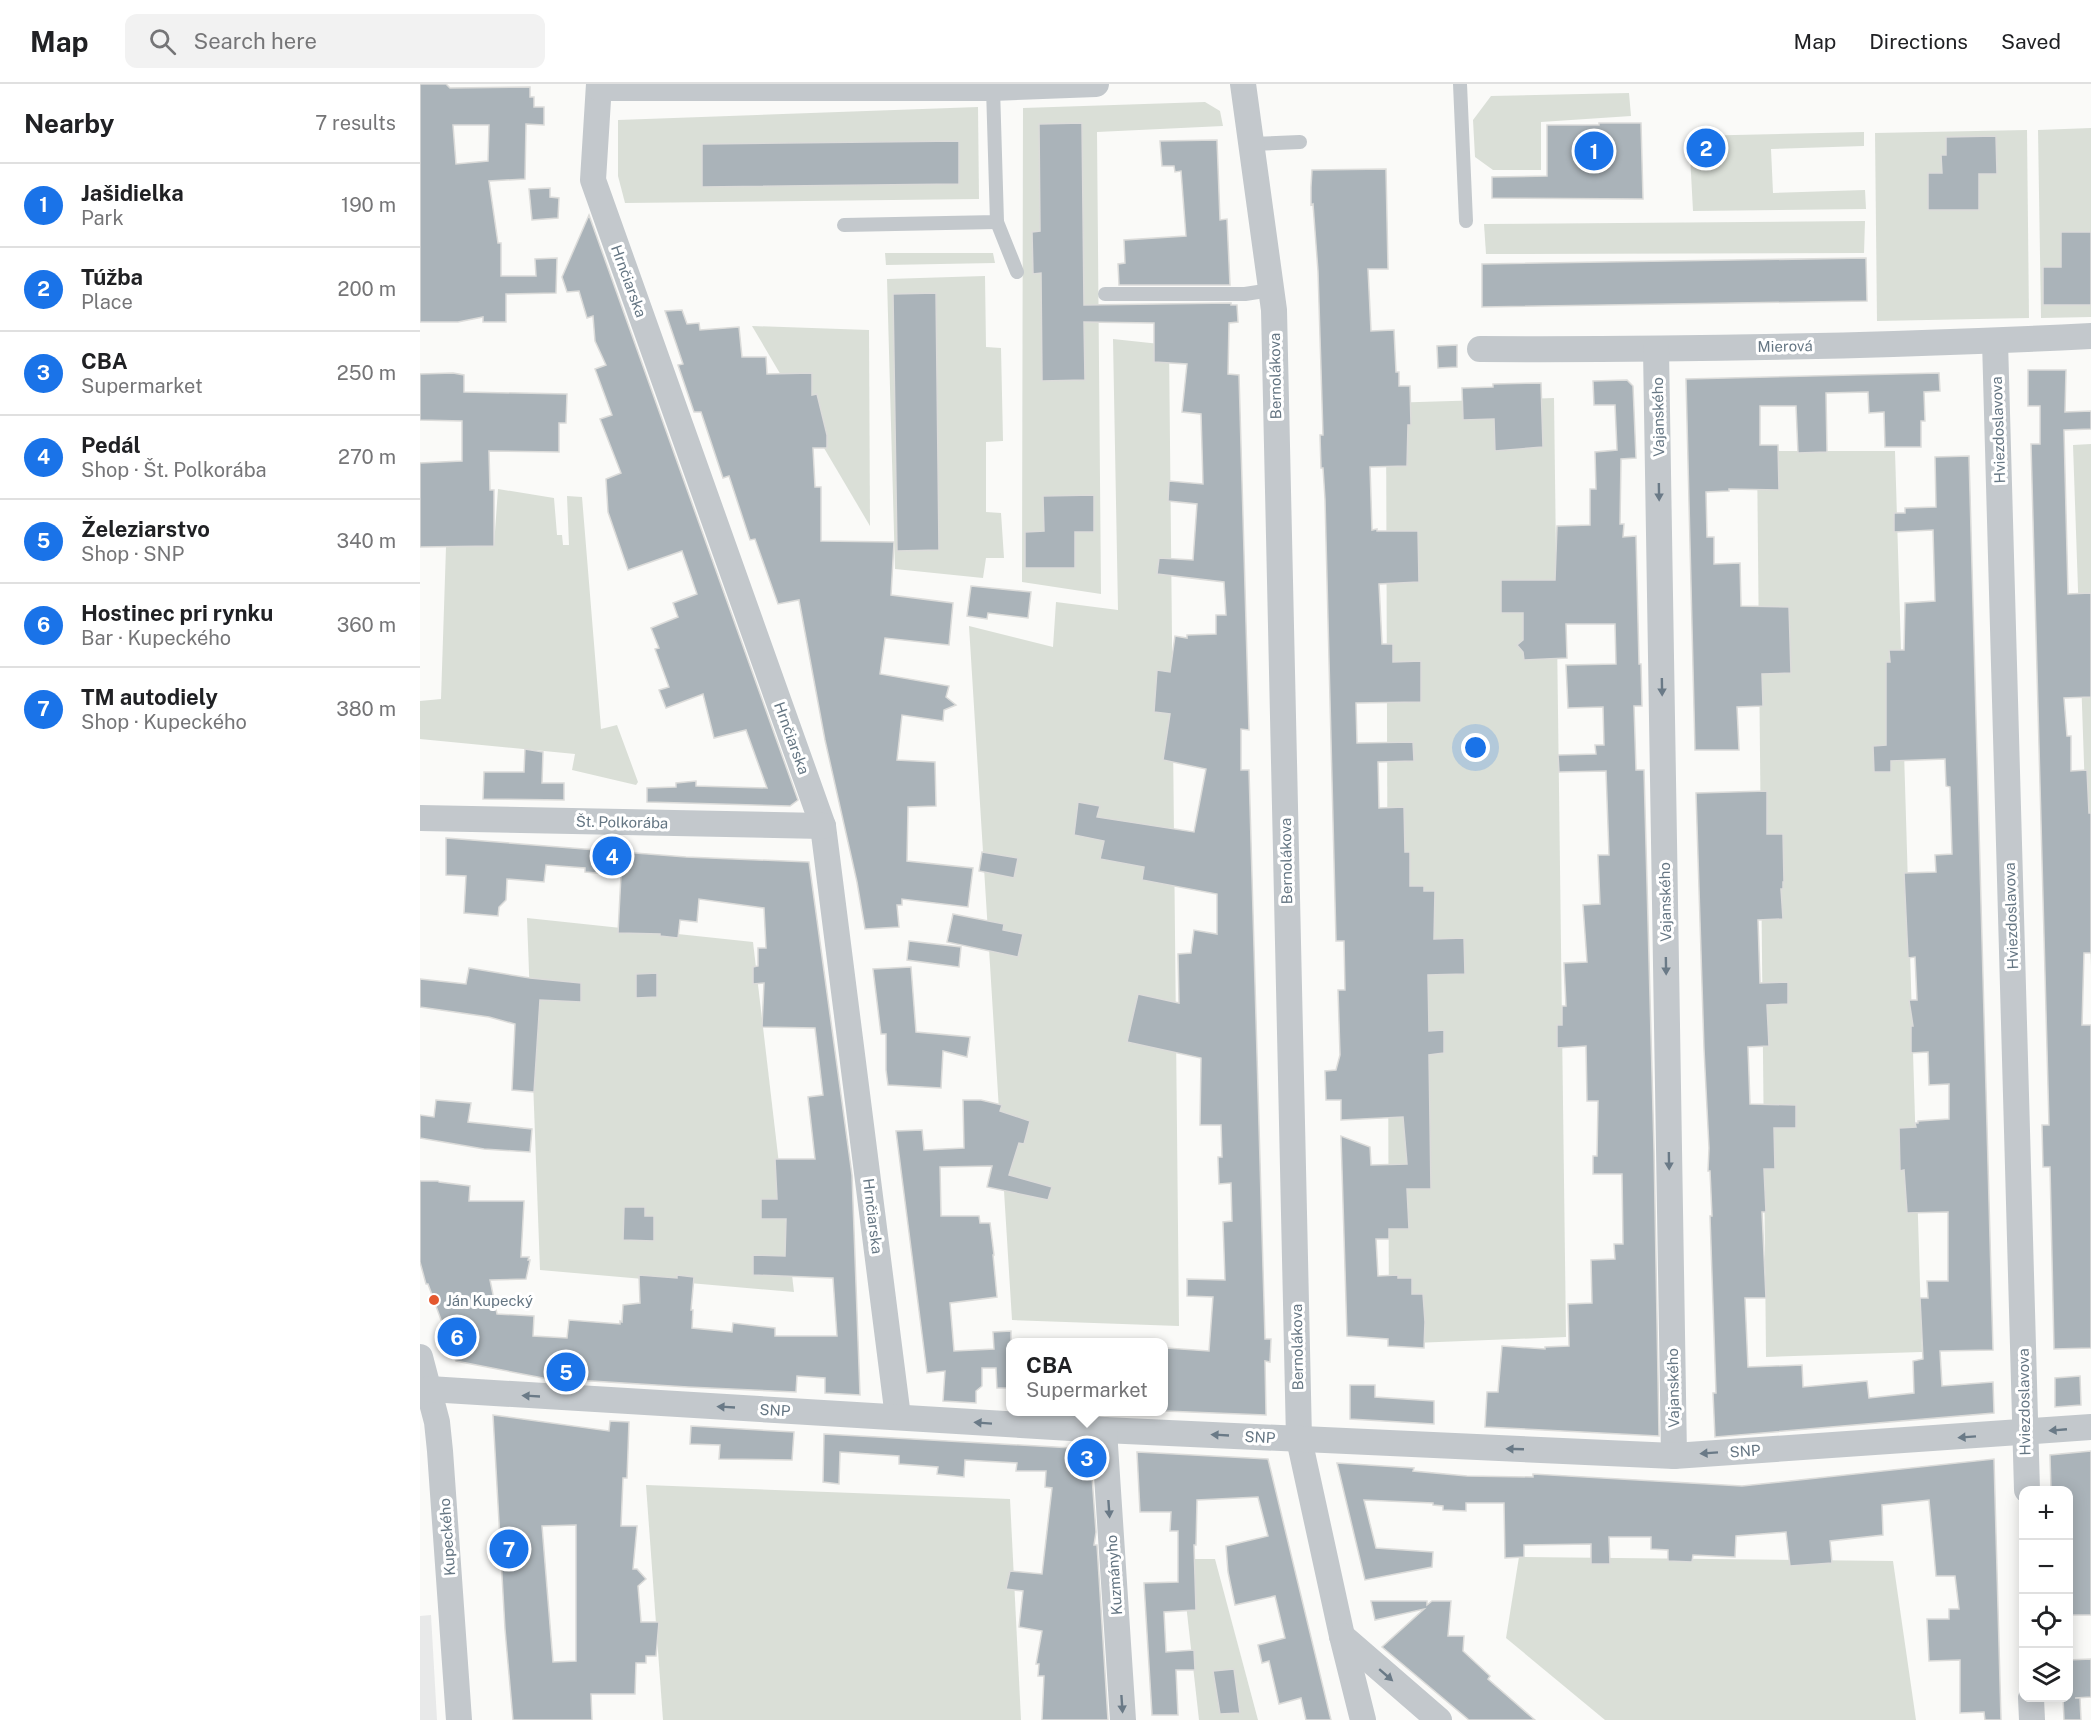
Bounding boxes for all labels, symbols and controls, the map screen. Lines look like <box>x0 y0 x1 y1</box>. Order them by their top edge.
search box <box>125 14 545 68</box>
text: Map <box>30 25 89 58</box>
icon: search <box>146 25 179 58</box>
text: Search here <box>194 28 317 54</box>
text: Map <box>1794 29 1836 54</box>
text: Directions <box>1869 29 1968 54</box>
text: Saved <box>2001 29 2061 54</box>
text: Nearby <box>24 108 114 139</box>
text: 7 results <box>315 111 396 135</box>
pin: 2 <box>1686 126 1726 170</box>
pin: 1 <box>1574 128 1614 174</box>
text: Jašidielka <box>81 180 184 206</box>
text: 1 <box>39 193 48 217</box>
text: 190 m <box>341 193 396 217</box>
text: Park <box>81 206 124 230</box>
street label: Hrnčiarska <box>608 242 650 320</box>
text: Túžba <box>81 264 143 290</box>
text: 2 <box>37 277 50 301</box>
text: 200 m <box>338 277 396 301</box>
text: Place <box>81 290 133 314</box>
street label: Bernolákova <box>1266 333 1284 419</box>
street label: Mierová <box>1757 337 1813 355</box>
text: CBA <box>81 348 128 374</box>
text: 3 <box>37 361 50 385</box>
text: 250 m <box>337 361 396 385</box>
text: Supermarket <box>81 374 203 398</box>
street label: Hviezdoslavova <box>1988 376 2008 484</box>
street label: Vajanského <box>1649 377 1667 457</box>
text: Pedál <box>81 432 141 458</box>
text: 4 <box>37 445 50 469</box>
text: 270 m <box>338 445 396 469</box>
text: Shop · Št. Polkorába <box>81 458 267 482</box>
one-way arrow <box>1654 482 1664 501</box>
text: Železiarstvo <box>81 516 210 542</box>
text: 5 <box>37 529 50 553</box>
text: 340 m <box>336 529 396 553</box>
text: Shop · SNP <box>81 542 184 566</box>
text: Hostinec pri rynku <box>81 600 273 626</box>
text: 6 <box>37 613 50 637</box>
text: 360 m <box>337 613 396 637</box>
text: Bar · Kupeckého <box>81 626 231 650</box>
one-way arrow <box>1657 677 1667 696</box>
text: TM autodiely <box>81 684 218 710</box>
text: 7 <box>37 697 50 721</box>
text: 380 m <box>336 697 396 721</box>
street label: Hrnčiarska <box>771 699 813 777</box>
text: Shop · Kupeckého <box>81 710 247 734</box>
your location <box>1461 733 1490 762</box>
street label: Št. Polkorába <box>576 813 668 831</box>
street label: Bernolákova <box>1277 818 1295 904</box>
pin: 4 <box>592 834 632 878</box>
street label: Vajanského <box>1656 862 1674 942</box>
street label: Hviezdoslavova <box>2001 862 2021 970</box>
one-way arrow <box>1661 956 1671 975</box>
one-way arrow <box>1664 1151 1674 1170</box>
street label: Hrnčiarska <box>860 1177 886 1255</box>
place label: Ján Kupecký <box>446 1292 533 1309</box>
marker: Ján Kupecký <box>427 1293 441 1307</box>
street label: Bernolákova <box>1288 1304 1306 1390</box>
pin: 6 <box>438 1314 477 1360</box>
popup <box>1006 1338 1168 1416</box>
street label: Vajanského <box>1664 1348 1682 1428</box>
street label: Hviezdoslavova <box>2015 1348 2033 1456</box>
pin: 5 <box>546 1350 586 1394</box>
text: CBA <box>1026 1352 1073 1378</box>
text: Supermarket <box>1026 1378 1148 1402</box>
one-way arrow <box>521 1392 540 1401</box>
street label: SNP <box>759 1401 791 1419</box>
one-way arrow <box>716 1403 735 1412</box>
one-way arrow <box>974 1418 993 1427</box>
one-way arrow <box>2049 1425 2068 1435</box>
street label: SNP <box>1244 1428 1276 1446</box>
one-way arrow <box>1210 1431 1229 1440</box>
one-way arrow <box>1957 1432 1976 1442</box>
pin: 3 <box>1068 1436 1106 1480</box>
street label: SNP <box>1729 1441 1761 1461</box>
one-way arrow <box>1505 1444 1524 1453</box>
one-way arrow <box>1700 1449 1719 1458</box>
map controls <box>2019 1486 2073 1702</box>
button: + <box>2019 1486 2073 1540</box>
street label: Kupeckého <box>436 1498 458 1576</box>
one-way arrow <box>1105 1500 1114 1519</box>
pin: 7 <box>490 1526 529 1572</box>
street label: Kuzmányho <box>1103 1534 1125 1616</box>
button: − <box>2019 1540 2073 1594</box>
button: locate <box>2019 1594 2073 1648</box>
button: layers <box>2019 1648 2073 1702</box>
one-way arrow <box>1378 1668 1394 1681</box>
one-way arrow <box>1117 1694 1126 1713</box>

